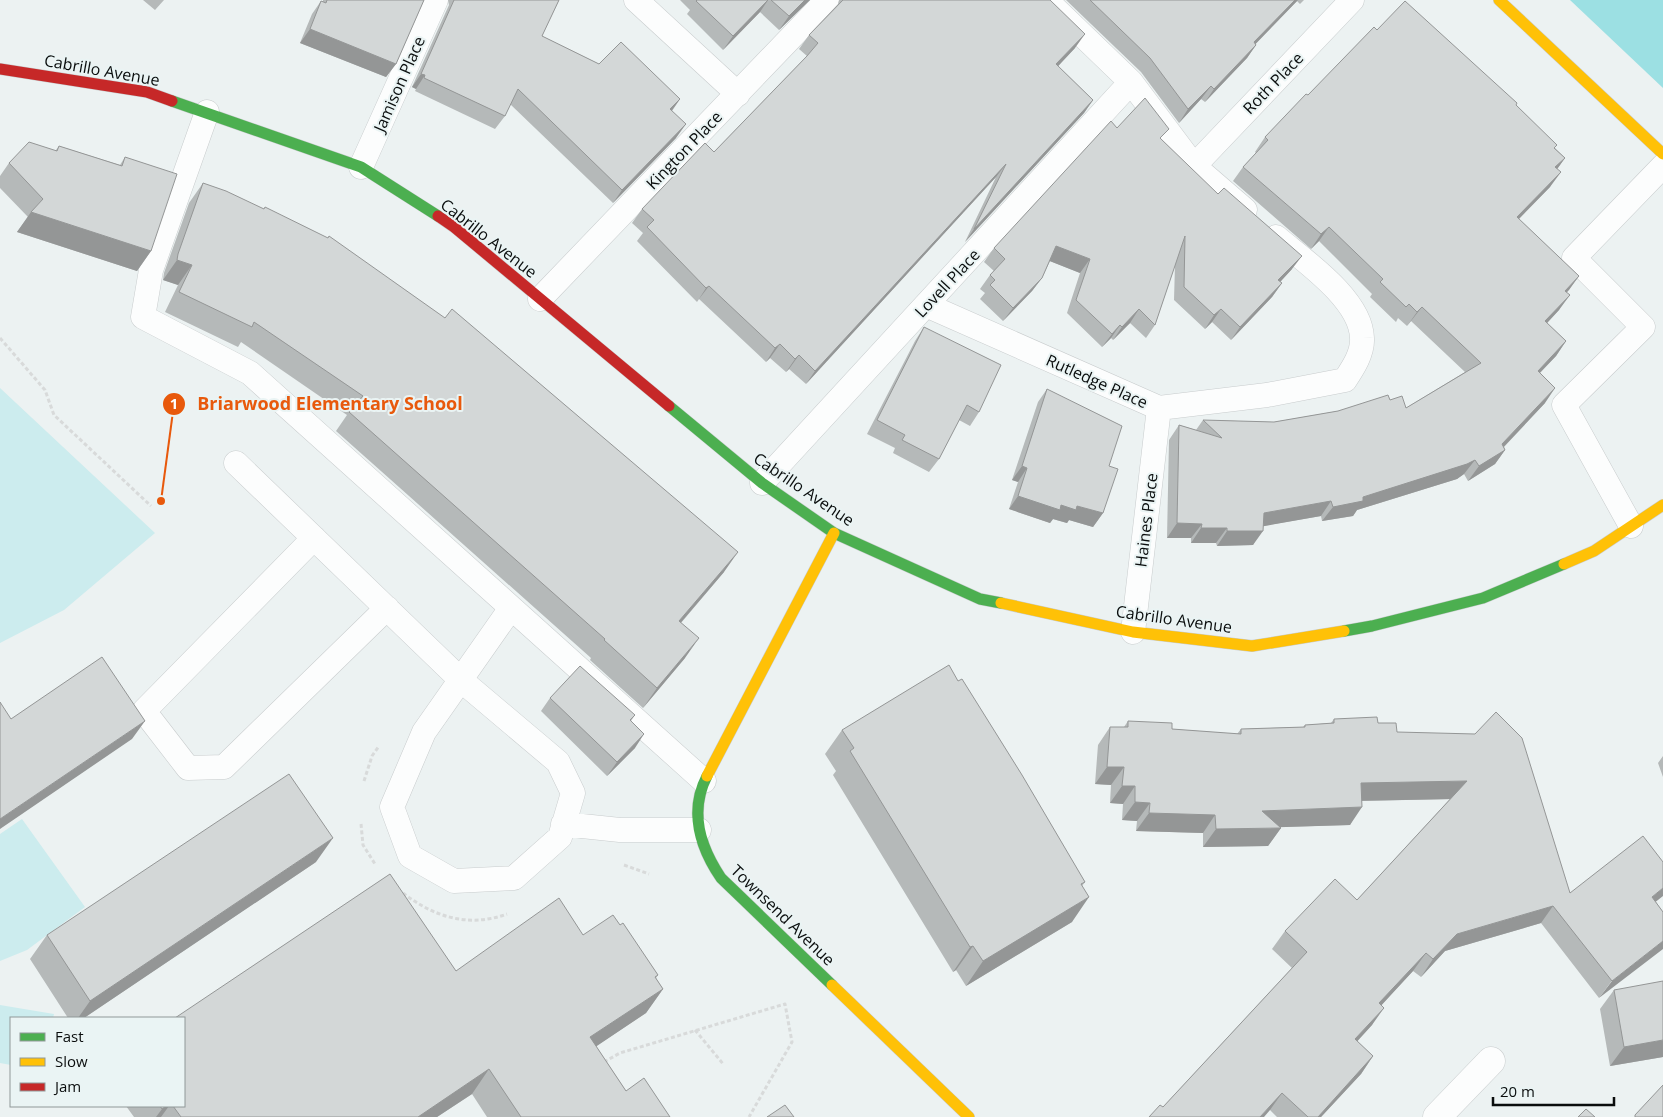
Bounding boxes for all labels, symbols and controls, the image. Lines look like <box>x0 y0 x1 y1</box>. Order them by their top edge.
street label: Jamison Place <box>367 33 430 137</box>
street label: Roth Place <box>1238 47 1308 119</box>
street label: Cabrillo Avenue <box>43 49 161 91</box>
street label: Kington Place <box>641 106 727 194</box>
street label: Cabrillo Avenue <box>436 193 542 283</box>
street label: Lovell Place <box>909 244 985 322</box>
street label: Rutledge Place <box>1043 349 1151 413</box>
callout: Briarwood Elementary School <box>162 387 472 420</box>
text: Briarwood Elementary School <box>197 391 463 415</box>
text: 1 <box>170 393 178 413</box>
street label: Cabrillo Avenue <box>749 447 859 531</box>
street label: Haines Place <box>1129 472 1163 568</box>
street label: Cabrillo Avenue <box>1115 600 1233 638</box>
street label: Townsend Avenue <box>726 860 840 970</box>
legend <box>10 1017 185 1107</box>
text: Fast <box>55 1026 84 1046</box>
text: Slow <box>55 1051 88 1071</box>
scale bar <box>1493 1074 1614 1106</box>
text: Jam <box>53 1076 81 1096</box>
text: 20 m <box>1500 1081 1535 1101</box>

